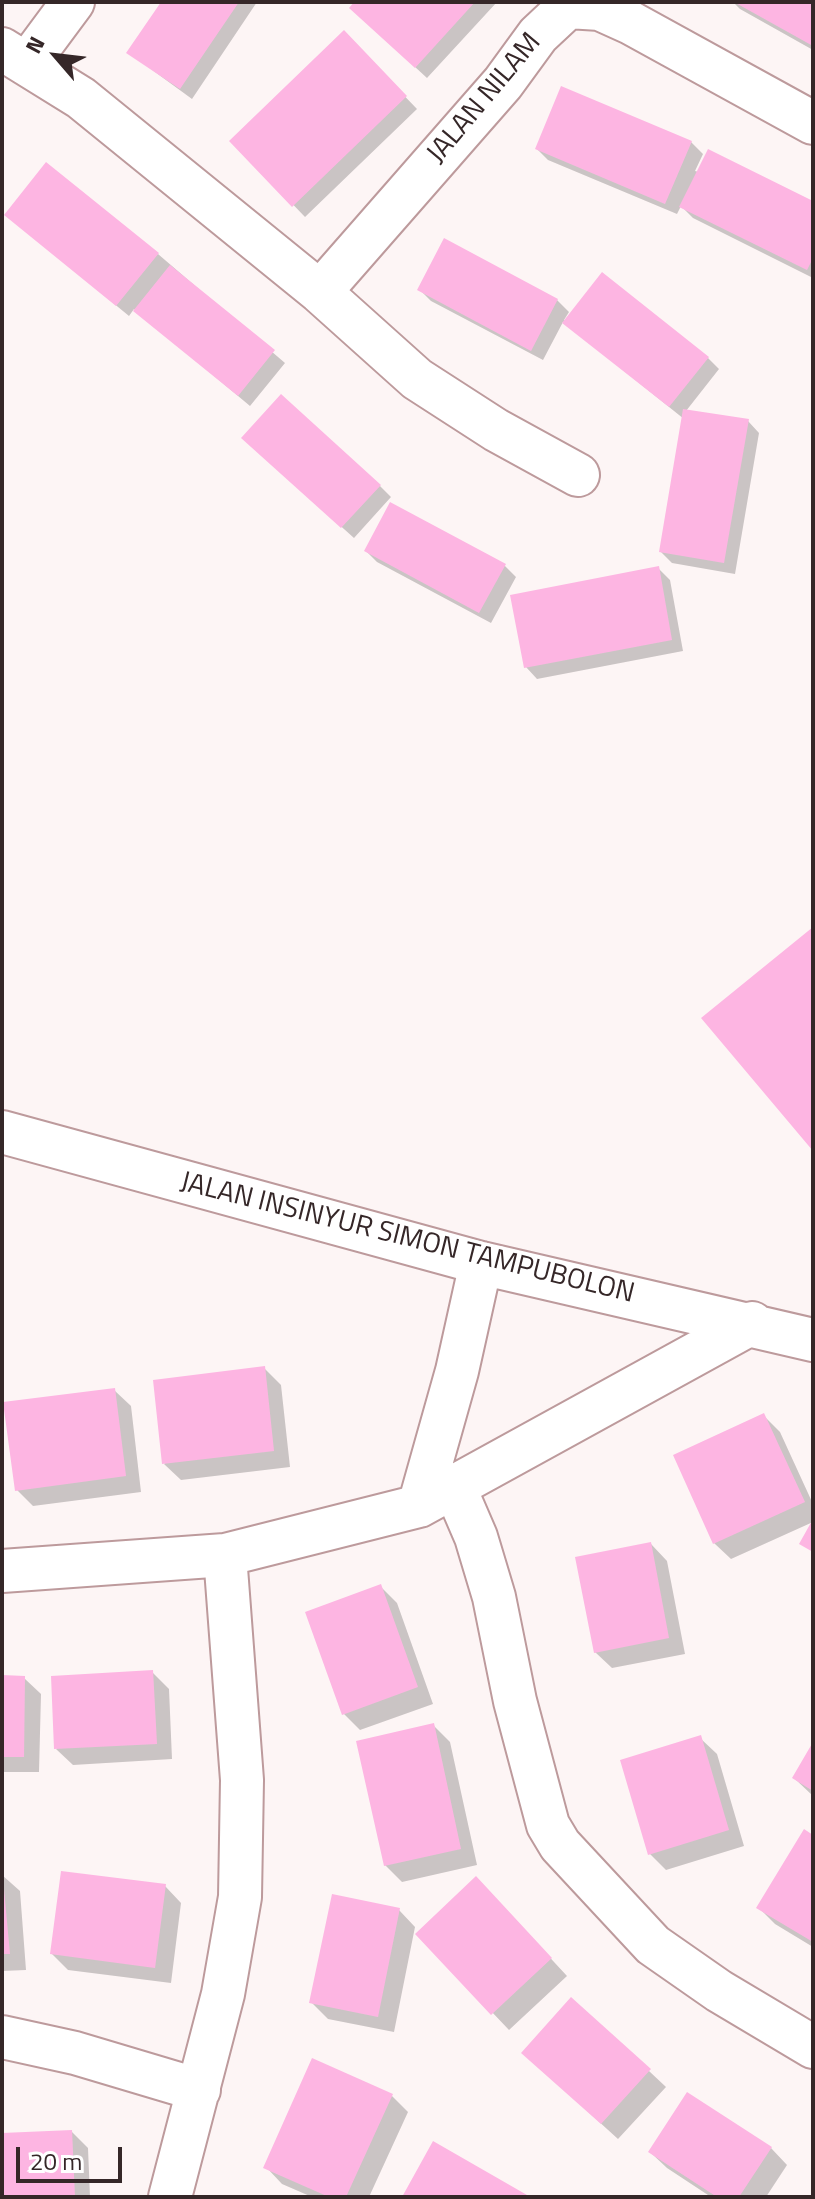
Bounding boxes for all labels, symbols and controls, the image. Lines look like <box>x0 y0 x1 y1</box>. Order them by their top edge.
north arrow <box>16 16 96 96</box>
street label: JALAN NILAM <box>421 27 549 171</box>
text: N <box>16 30 53 59</box>
street label: JALAN INSINYUR SIMON TAMPUBOLON <box>177 1166 637 1312</box>
scale bar <box>20 2131 126 2181</box>
text: 20 m <box>30 2143 82 2179</box>

